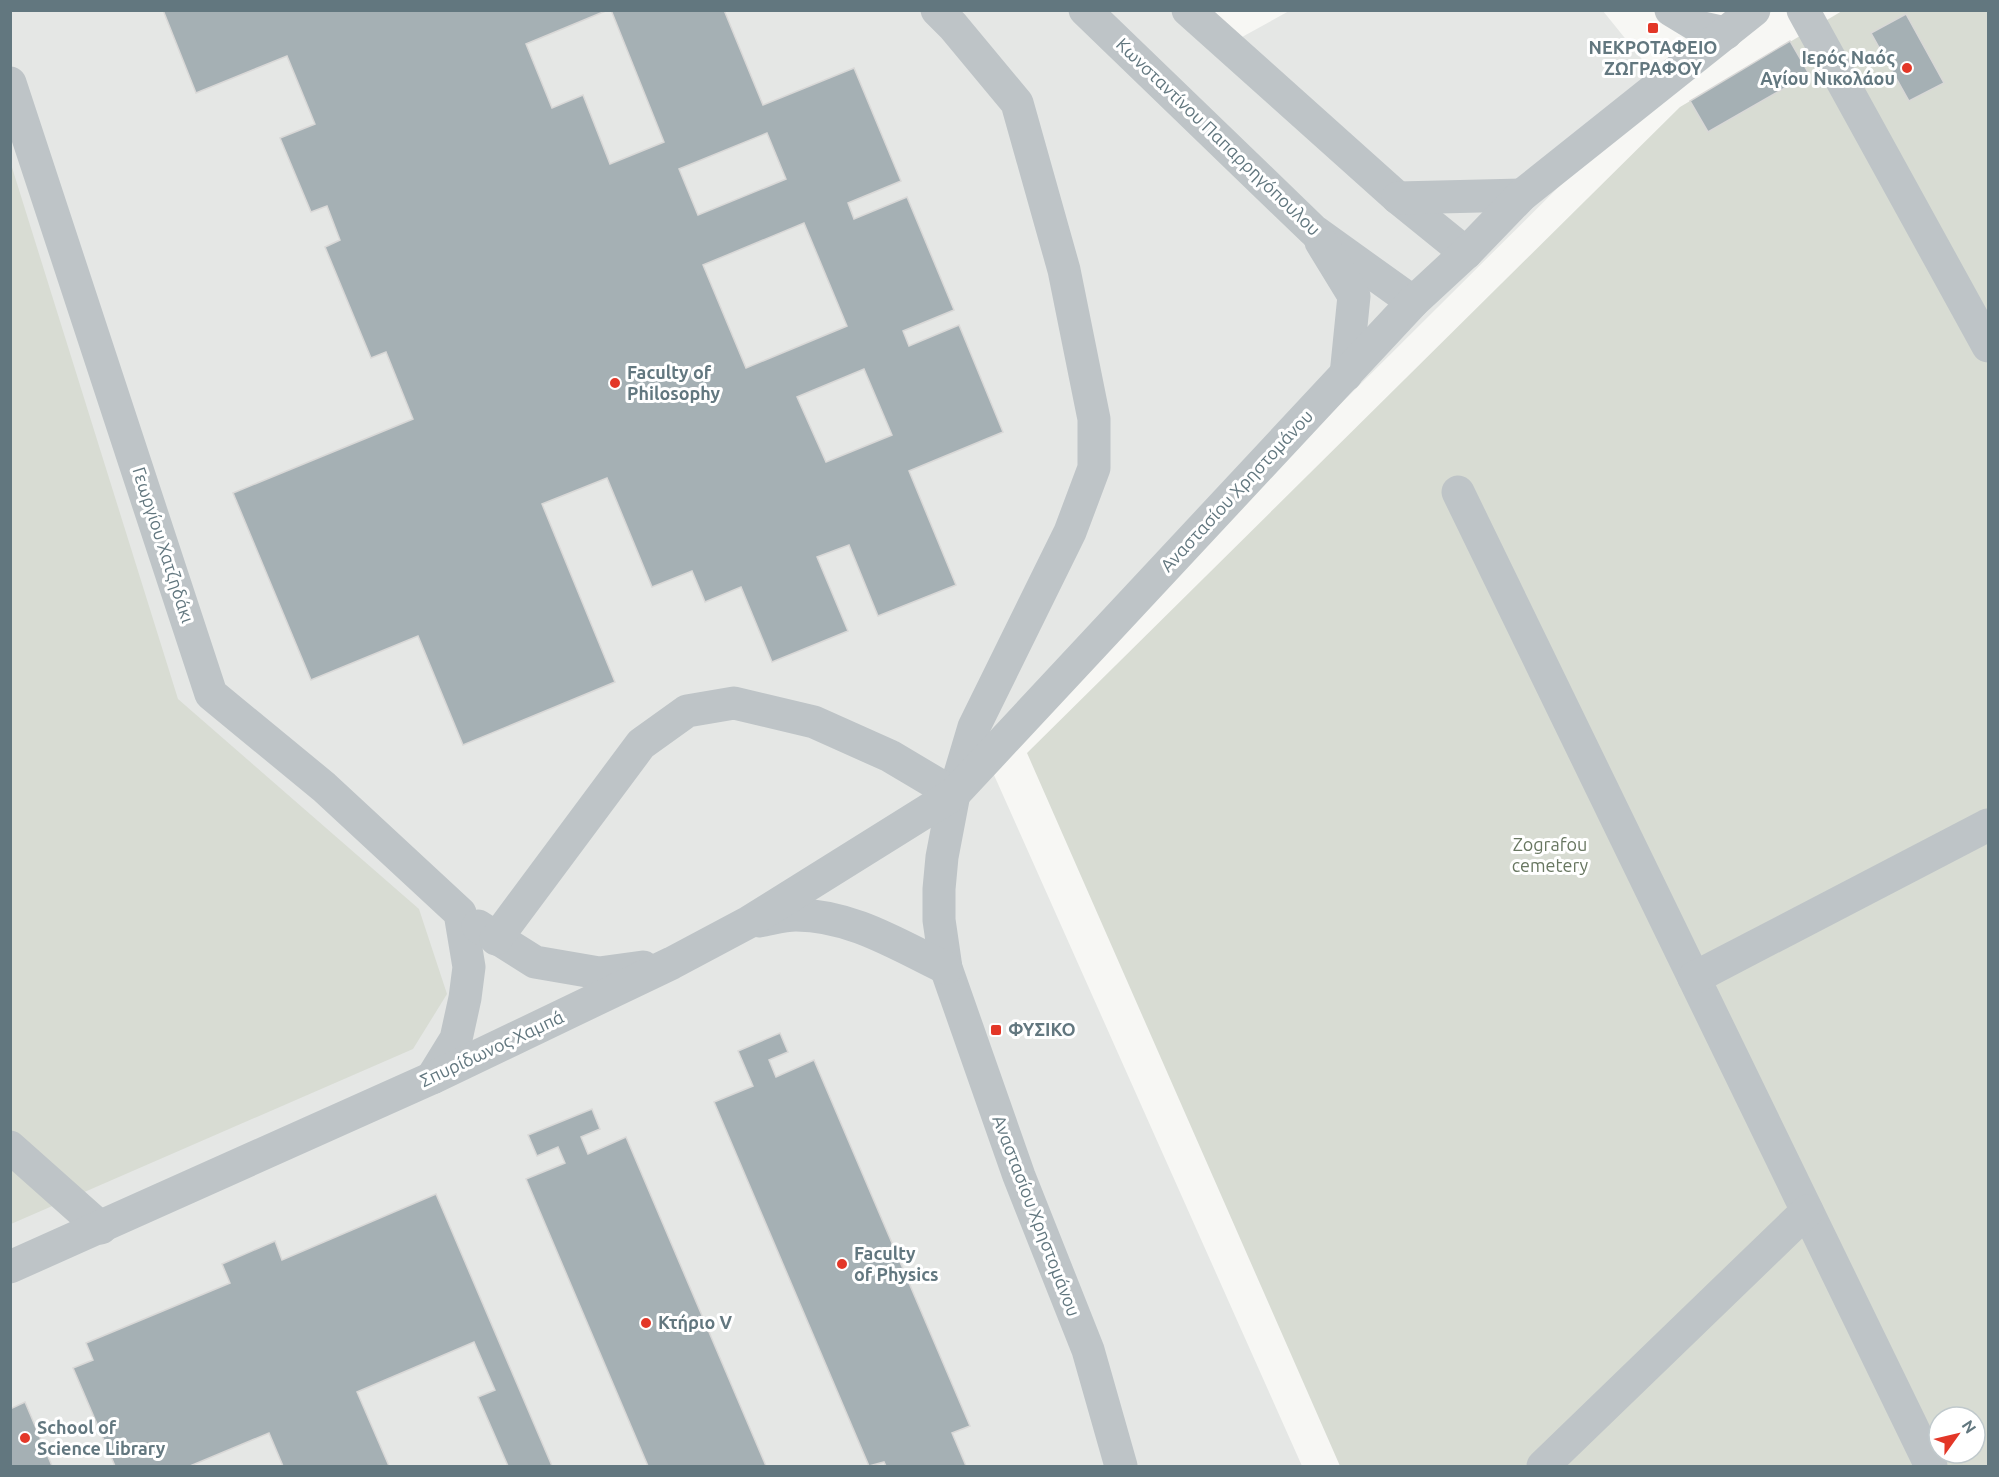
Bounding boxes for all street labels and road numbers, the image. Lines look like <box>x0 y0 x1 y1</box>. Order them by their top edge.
street label: Κωνσταντίνου Παπαρρηγόπουλου <box>1113 33 1325 239</box>
street label: Αναστασίου Χρηστομάνου <box>1156 405 1316 575</box>
street label: Γεωργίου Χατζηδάκι <box>128 464 199 626</box>
street label: Σπυρίδωνος Χαμπά <box>417 1006 567 1091</box>
street label: Αναστασίου Χρηστομάνου <box>989 1112 1085 1319</box>

